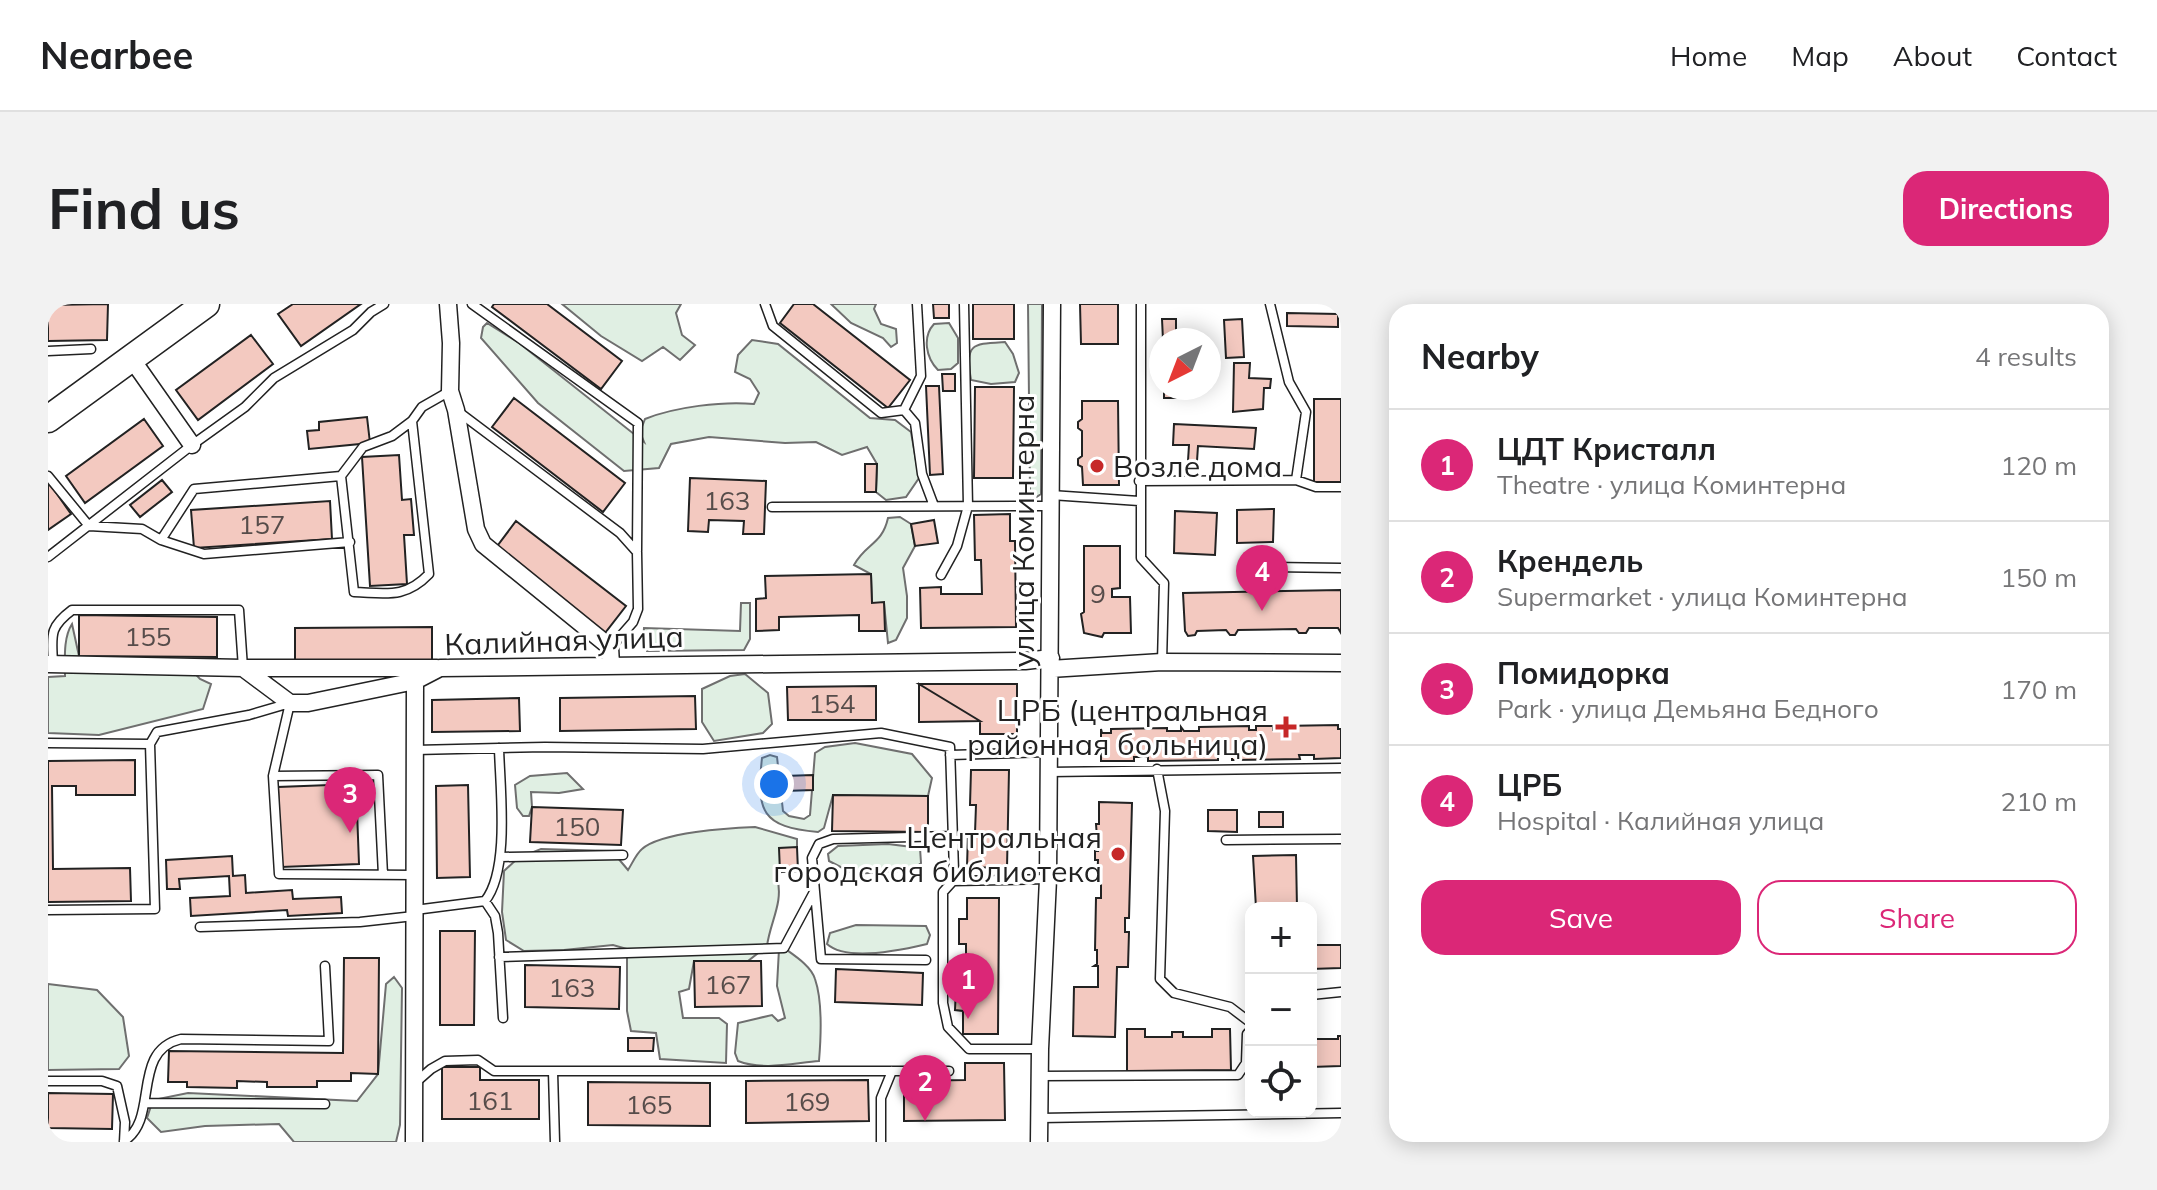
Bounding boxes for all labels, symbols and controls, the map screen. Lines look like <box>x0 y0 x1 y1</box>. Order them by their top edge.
text: Nearbee <box>40 31 193 79</box>
text: Home <box>1670 38 1747 73</box>
text: Map <box>1791 38 1849 73</box>
text: About <box>1893 38 1972 73</box>
text: Contact <box>2016 38 2117 73</box>
button: Directions <box>1903 171 2109 246</box>
text: Find us <box>48 173 240 243</box>
north arrow <box>1149 328 1221 400</box>
text: Nearby <box>1421 335 1539 378</box>
text: 4 results <box>1975 340 2077 373</box>
street label: улица Коминтерна <box>1004 395 1042 667</box>
text: ЦДТ Кристалл <box>1497 430 1716 468</box>
place label: Возле дома <box>1113 447 1282 485</box>
text: 1 <box>1439 449 1455 482</box>
text: 120 m <box>2001 449 2077 482</box>
marker: Возле дома <box>1088 457 1106 475</box>
text: Theatre · улица Коминтерна <box>1497 468 1846 501</box>
house number: 163 <box>704 484 750 517</box>
house number: 157 <box>239 508 285 541</box>
text: Крендель <box>1497 542 1643 580</box>
pin: 4 <box>1236 545 1288 611</box>
text: 2 <box>1439 561 1455 594</box>
text: 150 m <box>2001 561 2077 594</box>
house number: 9 <box>1090 577 1106 610</box>
text: Supermarket · улица Коминтерна <box>1497 580 1908 613</box>
street label: Калийная улица <box>444 617 684 663</box>
house number: 155 <box>125 620 171 653</box>
text: Помидорка <box>1497 654 1670 692</box>
text: 3 <box>1439 673 1455 706</box>
text: 170 m <box>2001 673 2077 706</box>
house number: 154 <box>809 687 855 720</box>
place label: ЦРБ (центральная районная больница) <box>967 691 1268 763</box>
text: Park · улица Демьяна Бедного <box>1497 692 1879 725</box>
marker: ЦРБ (центральная районная больница) <box>1275 716 1297 738</box>
your location <box>754 764 794 804</box>
text: ЦРБ <box>1497 766 1562 804</box>
pin: 3 <box>324 767 376 833</box>
text: 4 <box>1439 785 1455 818</box>
text: 210 m <box>2001 785 2077 818</box>
text: Hospital · Калийная улица <box>1497 804 1824 837</box>
house number: 150 <box>554 810 600 843</box>
place label: Центральная городская библиотека <box>773 818 1102 890</box>
marker: Центральная городская библиотека <box>1109 845 1127 863</box>
button: Save <box>1421 880 1741 955</box>
button: Share <box>1757 880 2077 955</box>
map controls <box>1245 902 1317 1118</box>
button: + <box>1245 902 1317 974</box>
pin: 1 <box>942 953 994 1019</box>
house number: 167 <box>705 968 751 1001</box>
house number: 163 <box>549 971 595 1004</box>
button: − <box>1245 974 1317 1046</box>
button: locate <box>1245 1046 1317 1118</box>
pin: 2 <box>899 1055 951 1121</box>
house number: 161 <box>467 1084 513 1117</box>
house number: 169 <box>784 1085 830 1118</box>
house number: 165 <box>626 1088 672 1121</box>

